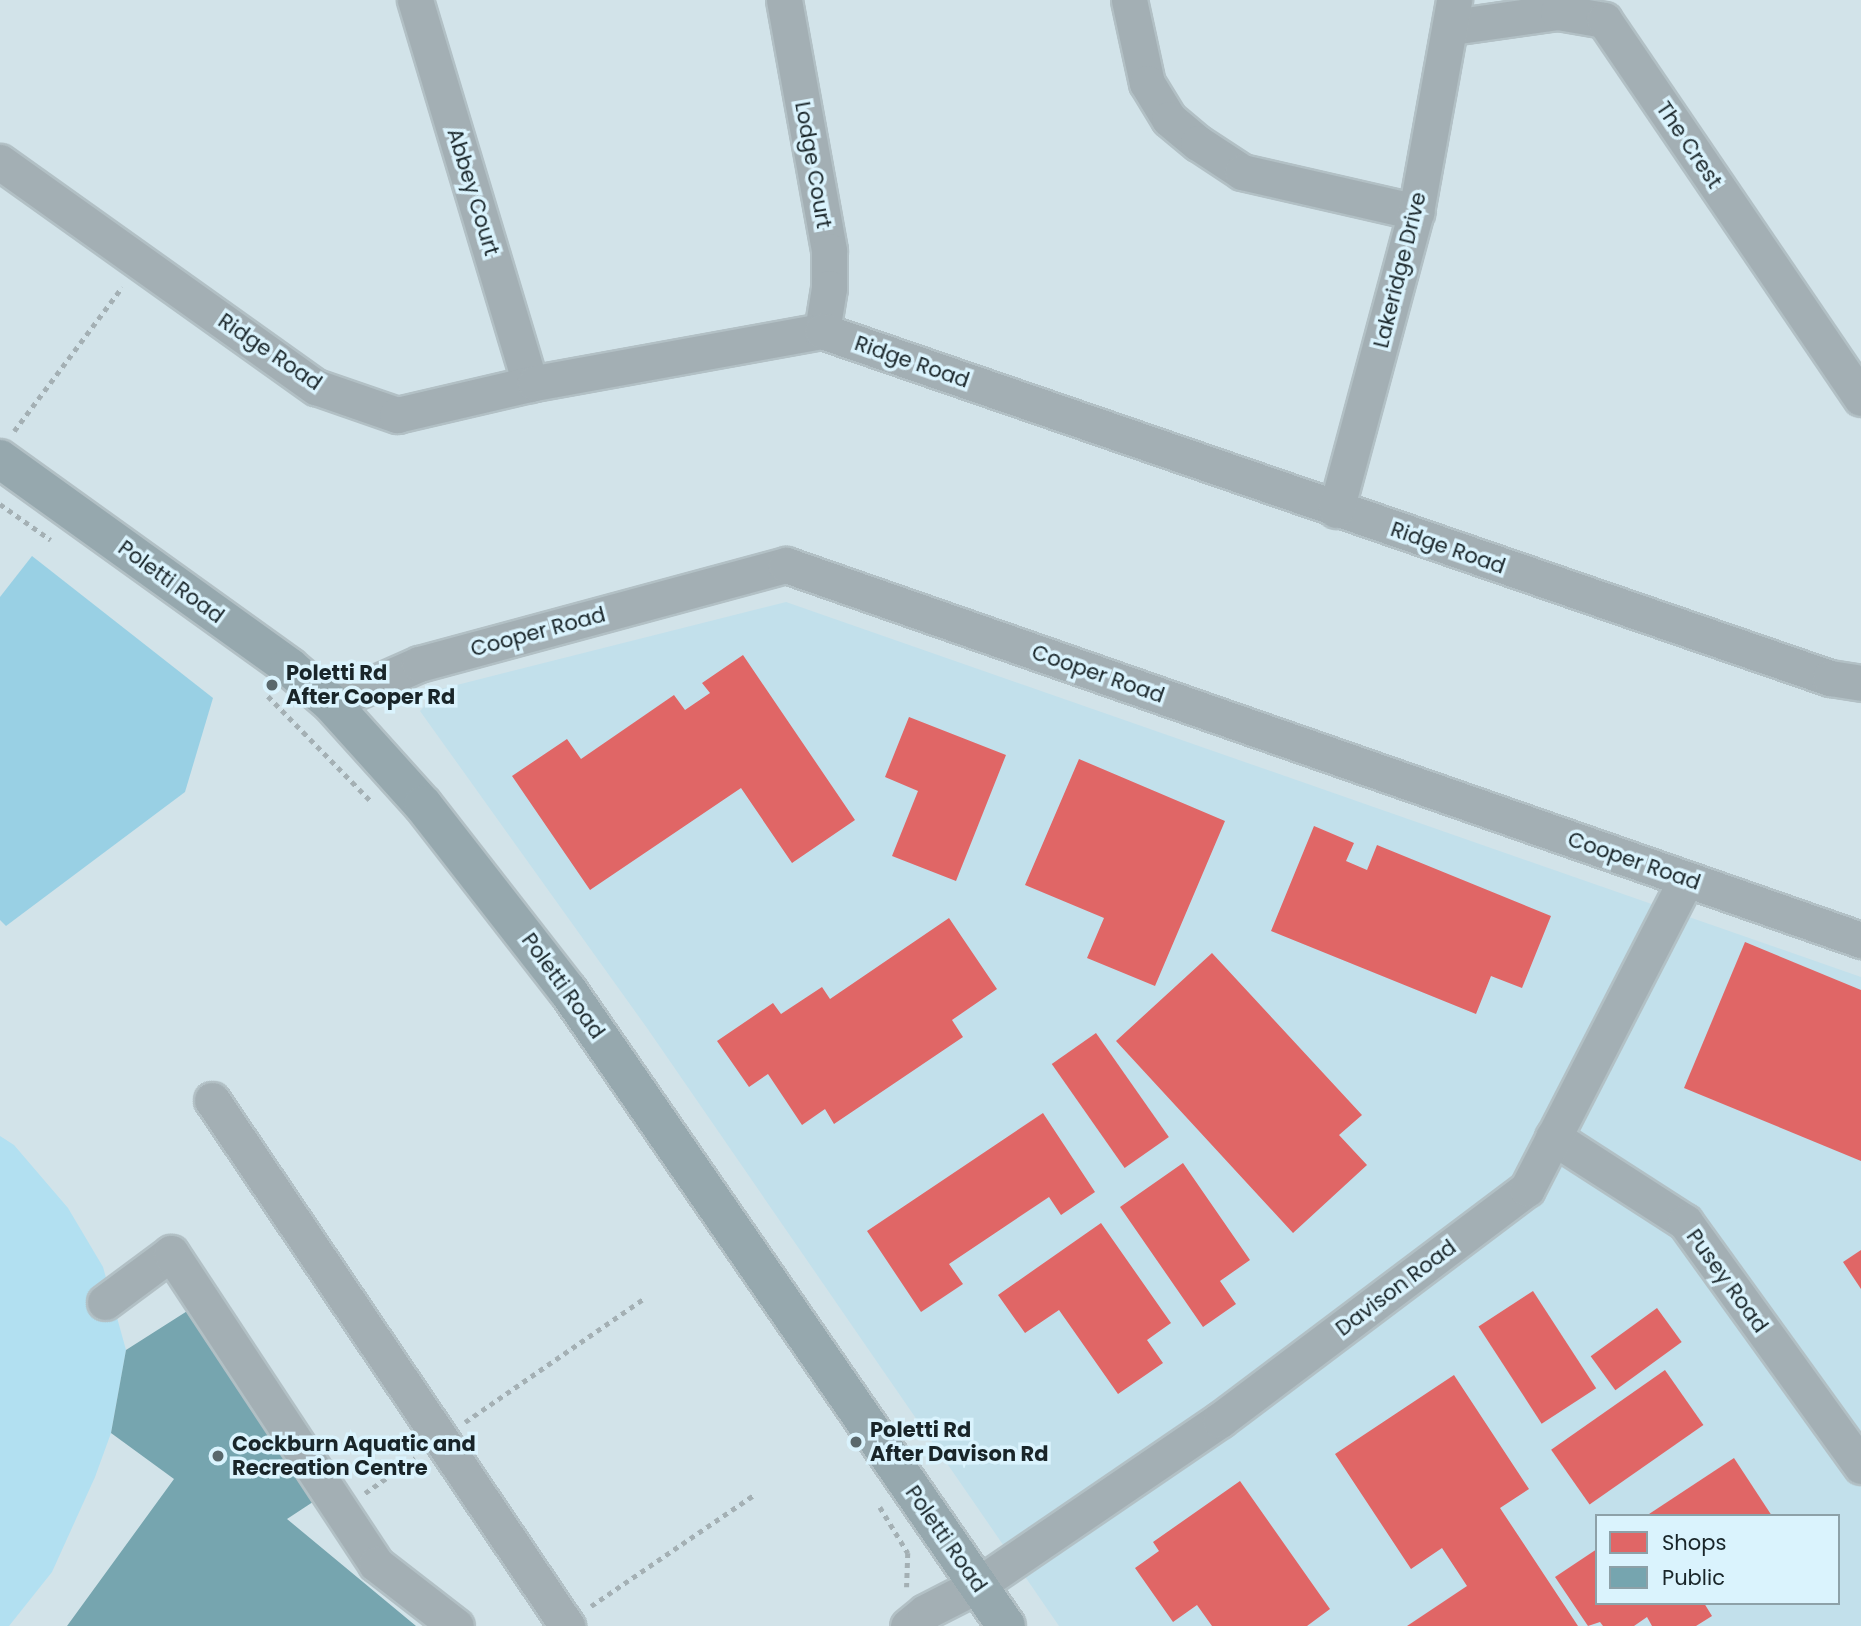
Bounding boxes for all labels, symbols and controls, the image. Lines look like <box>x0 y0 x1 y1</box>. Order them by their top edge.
street label: The Crest <box>1651 97 1727 193</box>
street label: Lodge Court <box>789 100 837 230</box>
street label: Abbey Court <box>442 125 504 259</box>
street label: Lakeridge Drive <box>1368 189 1432 351</box>
street label: Ridge Road <box>213 308 327 396</box>
street label: Ridge Road <box>851 331 973 393</box>
street label: Ridge Road <box>1387 517 1509 579</box>
street label: Poletti Road <box>113 535 229 629</box>
street label: Cooper Road <box>468 602 608 662</box>
street label: Cooper Road <box>1028 640 1168 708</box>
place label: Poletti Rd After Cooper Rd <box>286 660 455 710</box>
marker: Poletti Rd After Cooper Rd <box>264 677 280 693</box>
street label: Cooper Road <box>1564 827 1704 895</box>
street label: Poletti Road <box>516 928 610 1044</box>
street label: Pusey Road <box>1681 1224 1773 1338</box>
street label: Davison Road <box>1331 1235 1461 1341</box>
place label: Poletti Rd After Davison Rd <box>870 1417 1048 1467</box>
place label: Cockburn Aquatic and Recreation Centre <box>232 1431 476 1481</box>
marker: Poletti Rd After Davison Rd <box>848 1434 864 1450</box>
marker: Cockburn Aquatic and Recreation Centre <box>210 1448 226 1464</box>
street label: Poletti Road <box>900 1481 992 1597</box>
legend <box>1595 1514 1840 1605</box>
text: Shops <box>1662 1528 1726 1557</box>
text: Public <box>1662 1563 1725 1592</box>

